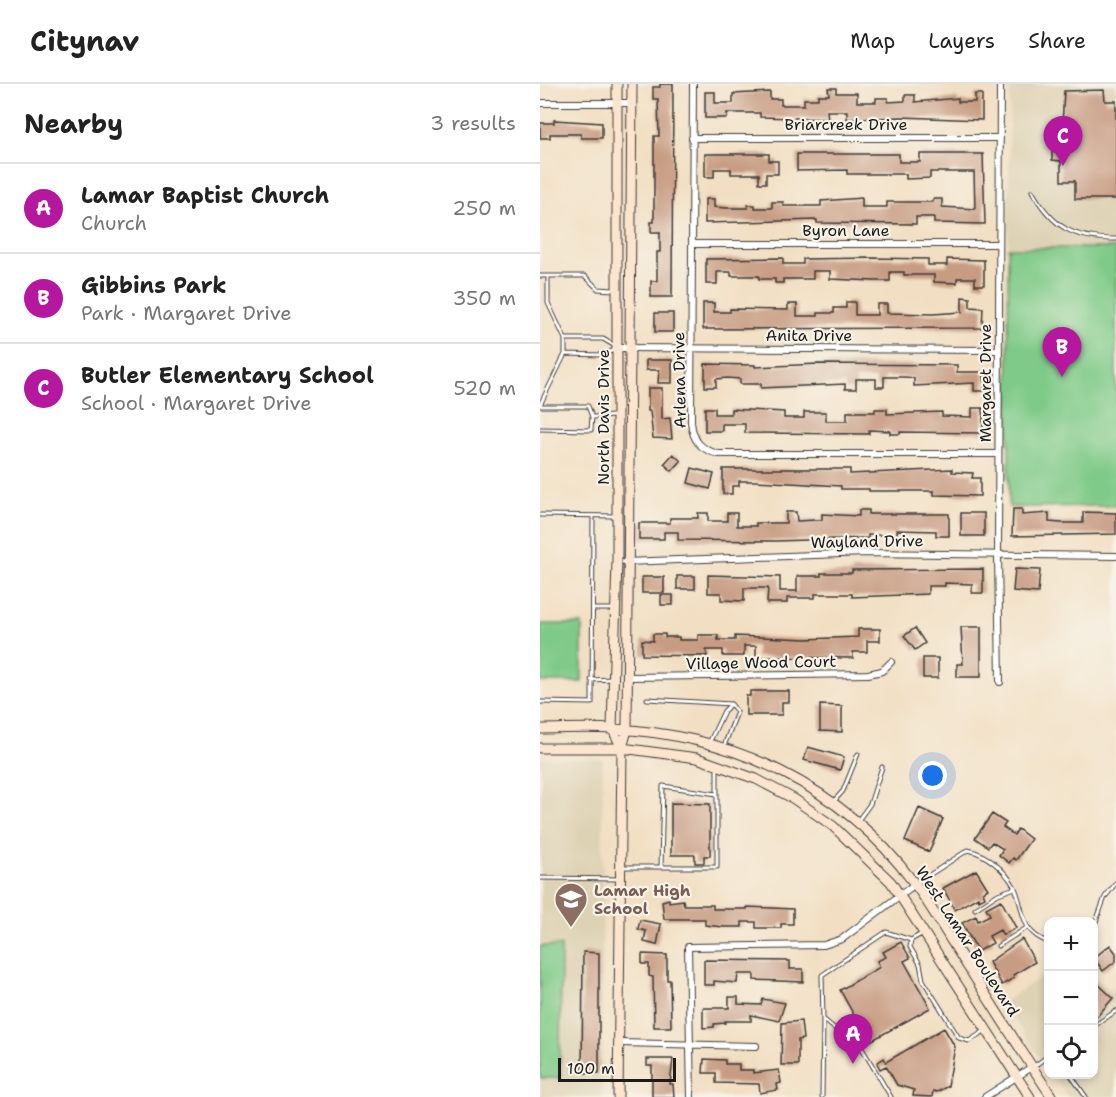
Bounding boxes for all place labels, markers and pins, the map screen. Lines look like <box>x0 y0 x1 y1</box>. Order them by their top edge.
pin: C <box>1044 116 1082 166</box>
pin: B <box>1042 328 1082 377</box>
place label: Lamar High School <box>594 880 691 919</box>
school or university icon: Lamar High School <box>553 881 589 928</box>
pin: A <box>834 1014 872 1064</box>

